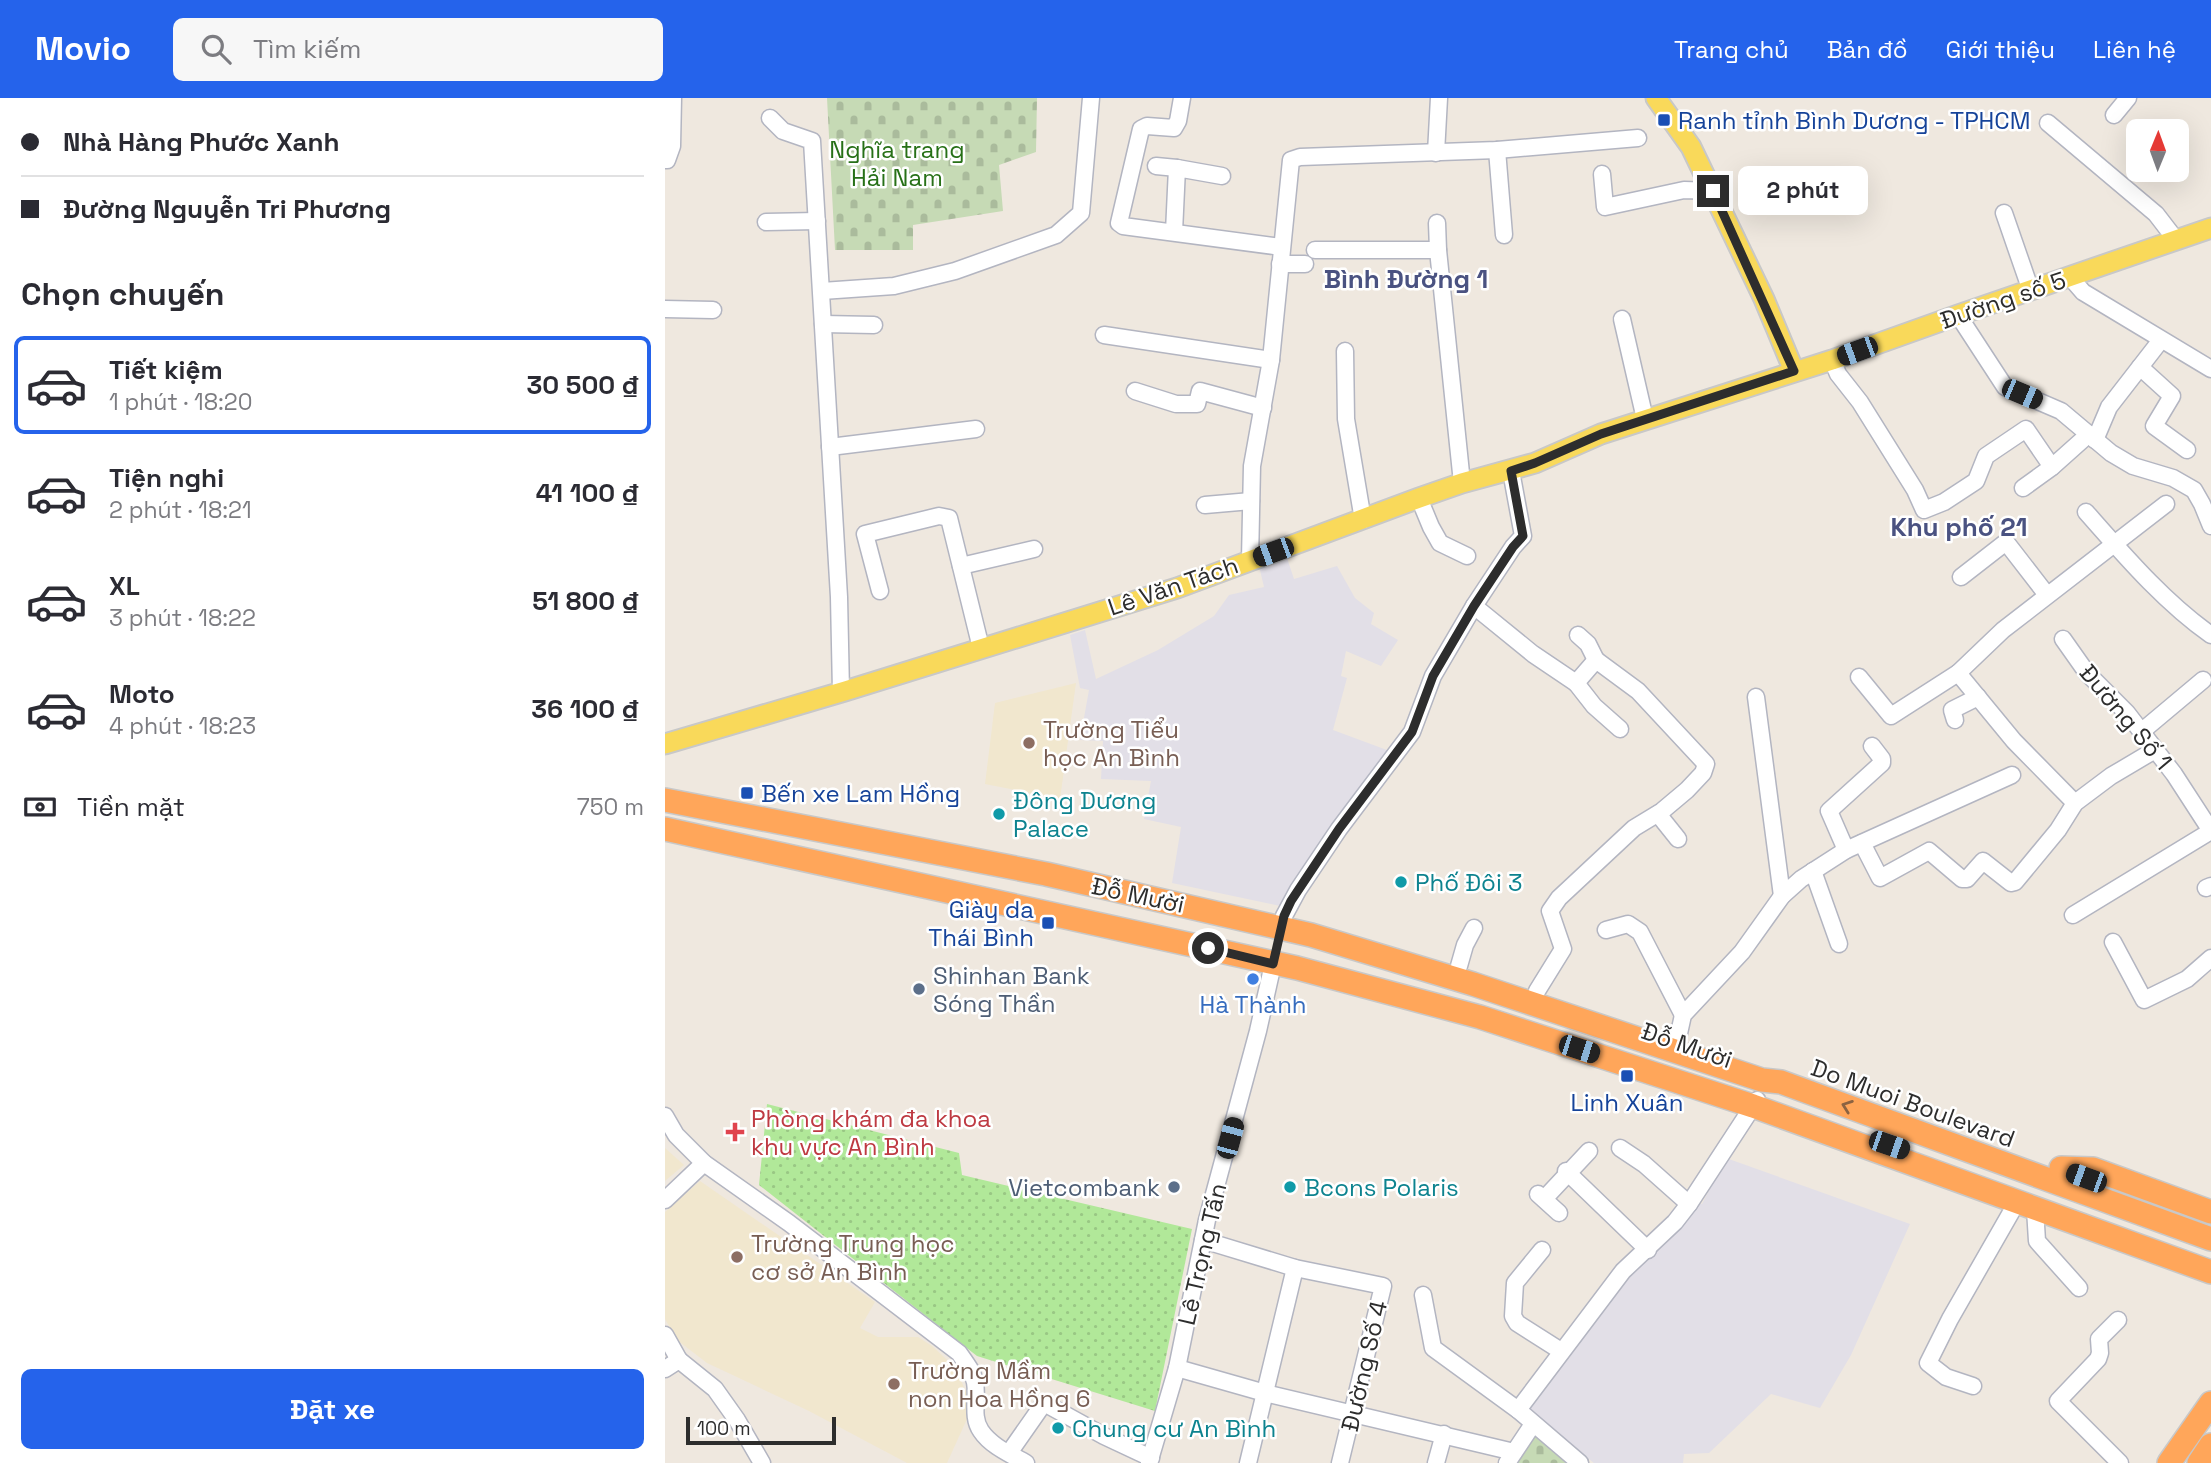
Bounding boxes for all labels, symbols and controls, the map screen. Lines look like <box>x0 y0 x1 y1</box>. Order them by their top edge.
search box <box>173 18 663 81</box>
text: Movio <box>35 28 131 70</box>
icon: search <box>197 30 235 68</box>
text: Tìm kiếm <box>253 32 361 66</box>
text: Trang chủ <box>1674 34 1789 65</box>
text: Bản đồ <box>1827 34 1908 65</box>
text: Giới thiệu <box>1946 34 2055 65</box>
text: Liên hệ <box>2093 34 2176 65</box>
place label: Ranh tỉnh Bình Dương - TPHCM <box>1678 105 2030 136</box>
marker: Ranh tỉnh Bình Dương - TPHCM <box>1656 112 1672 128</box>
north arrow <box>2126 119 2189 182</box>
map controls <box>2126 119 2189 182</box>
text: Nhà Hàng Phước Xanh <box>63 125 340 159</box>
park label: Nghĩa trang Hải Nam <box>829 134 965 193</box>
callout: 2 phút <box>1737 166 1867 216</box>
route end <box>1697 175 1729 207</box>
text: 2 phút <box>1767 175 1839 205</box>
text: Đường Nguyễn Tri Phương <box>63 192 391 226</box>
district label: Bình Đường 1 <box>1324 262 1488 296</box>
street label: Đường số 5 <box>1936 264 2070 336</box>
text: Chọn chuyến <box>21 274 225 314</box>
car <box>1834 334 1881 368</box>
text: Tiết kiệm <box>109 353 223 387</box>
icon: car <box>25 354 88 417</box>
text: 30 500 ₫ <box>527 368 640 402</box>
car <box>1999 376 2046 412</box>
text: 1 phút · 18:20 <box>109 387 252 417</box>
text: Tiện nghi <box>109 461 224 495</box>
icon: car <box>25 462 88 525</box>
text: 41 100 ₫ <box>536 476 640 510</box>
text: 2 phút · 18:21 <box>109 495 252 525</box>
district label: Khu phố 21 <box>1890 510 2028 544</box>
car <box>1250 535 1297 569</box>
street label: Lê Văn Tách <box>1104 549 1242 623</box>
text: XL <box>109 569 140 603</box>
icon: car <box>25 570 88 633</box>
text: 51 800 ₫ <box>532 584 640 618</box>
text: 3 phút · 18:22 <box>109 603 256 633</box>
street label: Đường Số 1 <box>2073 658 2179 776</box>
text: Moto <box>109 677 175 711</box>
icon: car <box>25 678 88 741</box>
text: 36 100 ₫ <box>531 692 640 726</box>
text: 4 phút · 18:23 <box>109 711 256 741</box>
place label: Trường Tiểu học An Bình <box>1043 714 1180 773</box>
marker: Trường Tiểu học An Bình <box>1021 735 1037 751</box>
place label: Bến xe Lam Hồng <box>761 778 960 809</box>
marker: Bến xe Lam Hồng <box>739 785 755 801</box>
place label: Đông Dương Palace <box>1013 785 1156 844</box>
icon: cash <box>21 788 59 826</box>
text: Tiền mặt <box>77 790 185 824</box>
text: 750 m <box>577 792 644 822</box>
marker: Đông Dương Palace <box>991 806 1007 822</box>
place label: Phố Đôi 3 <box>1415 867 1522 898</box>
street label: Đỗ Mười <box>1089 870 1187 920</box>
marker: Phố Đôi 3 <box>1393 874 1409 890</box>
place label: Giày da Thái Bình <box>928 894 1034 953</box>
marker: Giày da Thái Bình <box>1040 915 1056 931</box>
route start <box>1192 932 1224 964</box>
place label: Shinhan Bank Sóng Thần <box>933 960 1090 1019</box>
marker: Hà Thành <box>1245 971 1261 987</box>
marker: Shinhan Bank Sóng Thần <box>911 981 927 997</box>
place label: Hà Thành <box>1199 989 1307 1020</box>
street label: Đỗ Mười <box>1638 1015 1736 1075</box>
car <box>1556 1033 1603 1065</box>
street label: Do Muoi Boulevard <box>1807 1052 2019 1154</box>
marker: Linh Xuân <box>1619 1068 1635 1084</box>
place label: Linh Xuân <box>1571 1087 1683 1118</box>
one-way arrow <box>1842 1100 1854 1114</box>
place label: Phòng khám đa khoa khu vực An Bình <box>751 1103 991 1162</box>
car <box>1215 1115 1246 1161</box>
marker: Phòng khám đa khoa khu vực An Bình <box>725 1122 745 1142</box>
car <box>1866 1128 1913 1162</box>
car <box>2063 1161 2110 1195</box>
place label: Vietcombank <box>1008 1172 1160 1203</box>
place label: Bcons Polaris <box>1304 1172 1459 1203</box>
marker: Vietcombank <box>1166 1179 1182 1195</box>
marker: Bcons Polaris <box>1282 1179 1298 1195</box>
street label: Lê Trọng Tấn <box>1171 1180 1233 1328</box>
place label: Trường Trung học cơ sở An Bình <box>751 1228 955 1287</box>
marker: Trường Trung học cơ sở An Bình <box>729 1249 745 1265</box>
street label: Đường Số 4 <box>1334 1298 1394 1434</box>
place label: Trường Mầm non Hoa Hồng 6 <box>908 1355 1091 1414</box>
button: Đặt xe <box>21 1369 644 1449</box>
marker: Trường Mầm non Hoa Hồng 6 <box>886 1376 902 1392</box>
place label: Chung cư An Bình <box>1072 1413 1276 1444</box>
scale bar <box>686 1414 837 1446</box>
text: 100 m <box>697 1416 751 1441</box>
marker: Chung cư An Bình <box>1050 1420 1066 1436</box>

